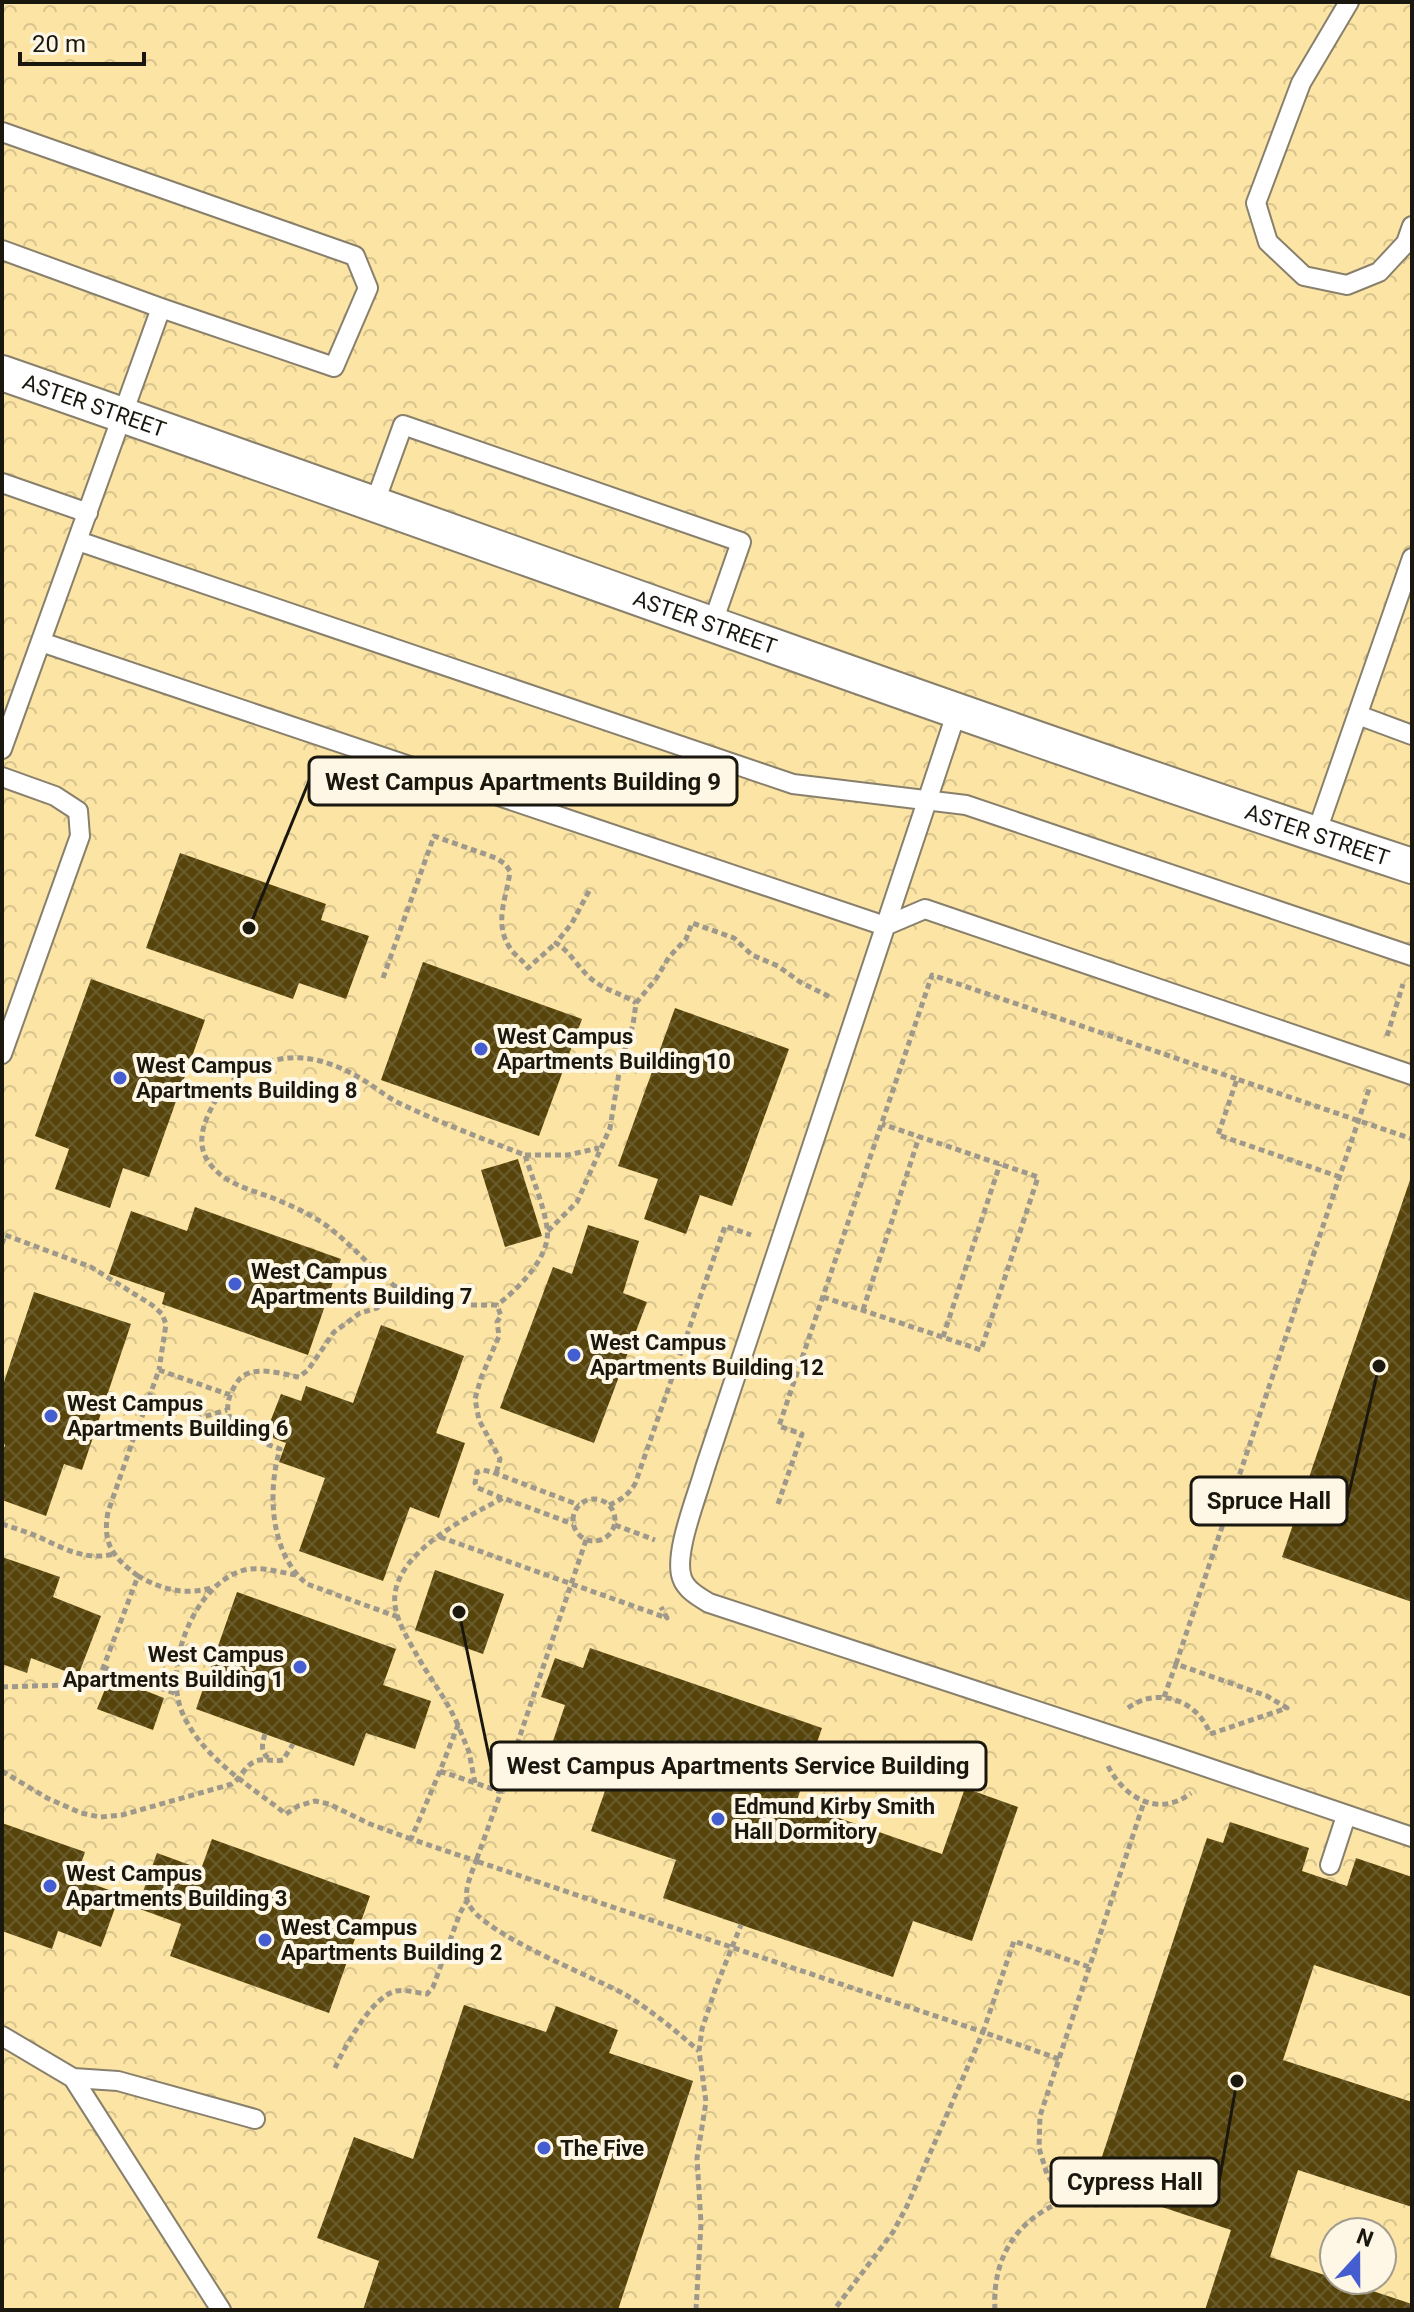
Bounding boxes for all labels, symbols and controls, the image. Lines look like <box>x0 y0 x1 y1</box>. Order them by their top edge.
scale bar <box>20 16 144 66</box>
text: 20 m <box>32 30 86 58</box>
street label: ASTER STREET <box>19 369 170 442</box>
street label: ASTER STREET <box>630 585 780 659</box>
callout: West Campus Apartments Building 9 <box>309 757 737 805</box>
text: West Campus Apartments Building 9 <box>325 768 721 796</box>
street label: ASTER STREET <box>1242 799 1393 870</box>
place label: West Campus Apartments Building 10 <box>497 1024 731 1074</box>
marker: West Campus Apartments Building 10 <box>472 1040 490 1058</box>
place label: West Campus Apartments Building 8 <box>136 1053 357 1103</box>
marker: West Campus Apartments Building 8 <box>111 1069 129 1087</box>
place label: West Campus Apartments Building 7 <box>251 1259 472 1309</box>
marker: West Campus Apartments Building 7 <box>226 1275 244 1293</box>
place label: West Campus Apartments Building 12 <box>590 1330 824 1380</box>
marker: West Campus Apartments Building 12 <box>565 1346 583 1364</box>
place label: West Campus Apartments Building 6 <box>67 1391 288 1441</box>
marker: West Campus Apartments Building 6 <box>42 1407 60 1425</box>
callout: Spruce Hall <box>1191 1477 1347 1525</box>
text: Spruce Hall <box>1207 1487 1331 1515</box>
place label: West Campus Apartments Building 1 <box>63 1642 284 1692</box>
marker: West Campus Apartments Building 1 <box>291 1658 309 1676</box>
callout: West Campus Apartments Service Building <box>491 1742 986 1790</box>
text: West Campus Apartments Service Building <box>507 1752 969 1780</box>
place label: Edmund Kirby Smith Hall Dormitory <box>734 1794 935 1844</box>
marker: Edmund Kirby Smith Hall Dormitory <box>709 1810 727 1828</box>
place label: West Campus Apartments Building 3 <box>66 1861 287 1911</box>
marker: West Campus Apartments Building 3 <box>41 1877 59 1895</box>
place label: West Campus Apartments Building 2 <box>281 1915 502 1965</box>
marker: West Campus Apartments Building 2 <box>256 1931 274 1949</box>
place label: The Five <box>560 2136 644 2161</box>
marker: The Five <box>535 2139 553 2157</box>
callout: Cypress Hall <box>1051 2158 1219 2206</box>
text: Cypress Hall <box>1067 2168 1203 2196</box>
north arrow <box>1318 2216 1398 2296</box>
text: N <box>1353 2223 1377 2252</box>

